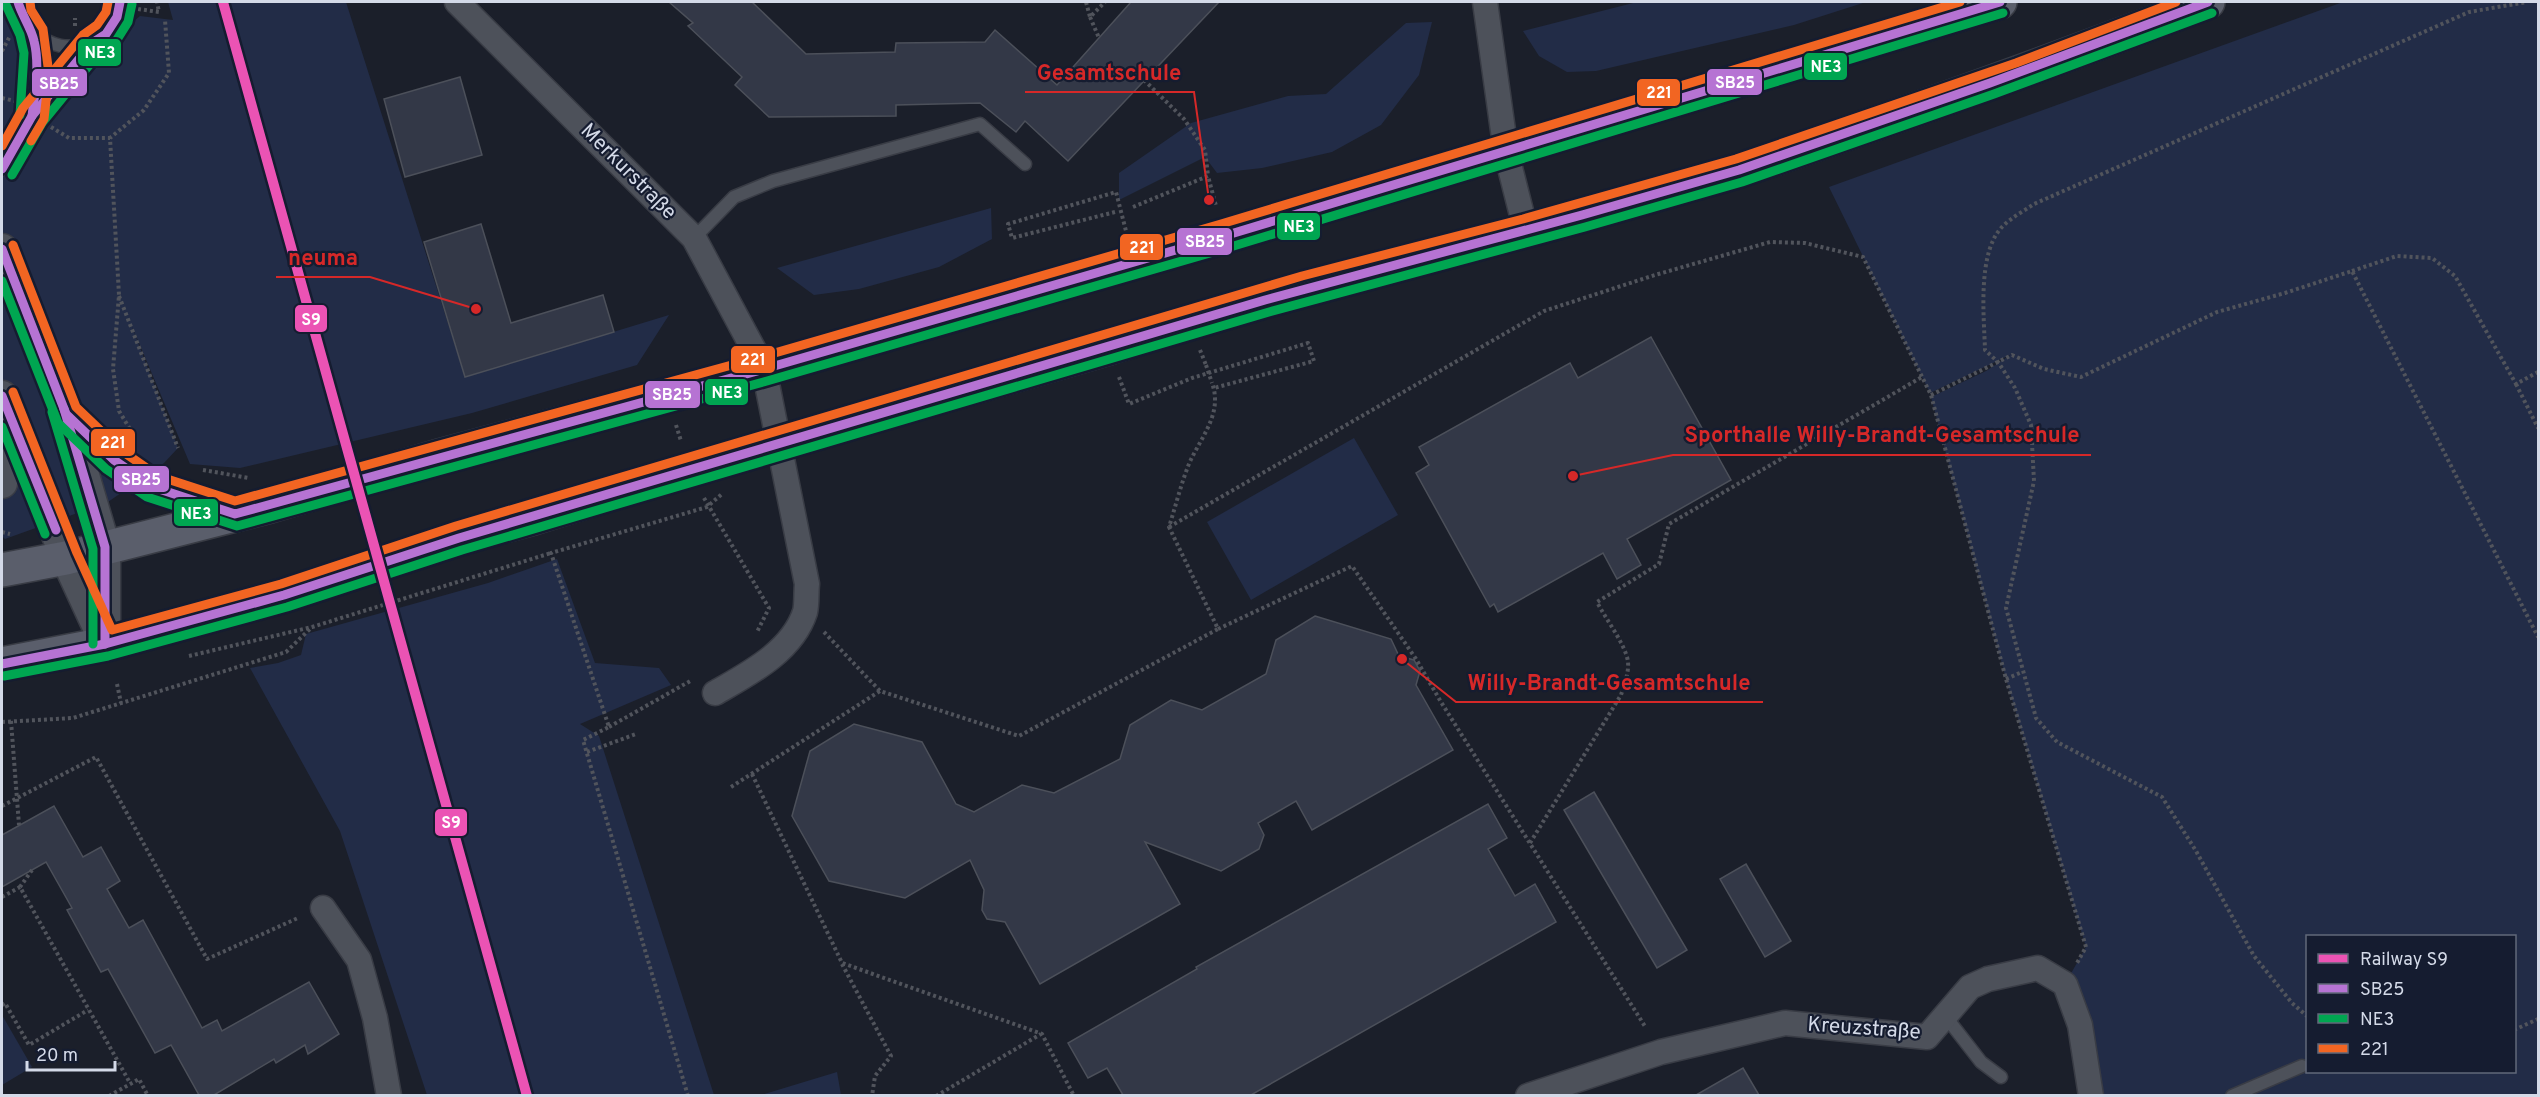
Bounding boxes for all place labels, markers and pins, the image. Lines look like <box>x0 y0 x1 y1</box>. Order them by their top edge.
callout: Gesamtschule <box>1025 52 1194 92</box>
callout: neuma <box>276 237 370 277</box>
callout: Sporthalle Willy-Brandt-Gesamtschule <box>1673 415 2091 455</box>
callout: Willy-Brandt-Gesamtschule <box>1456 662 1763 702</box>

